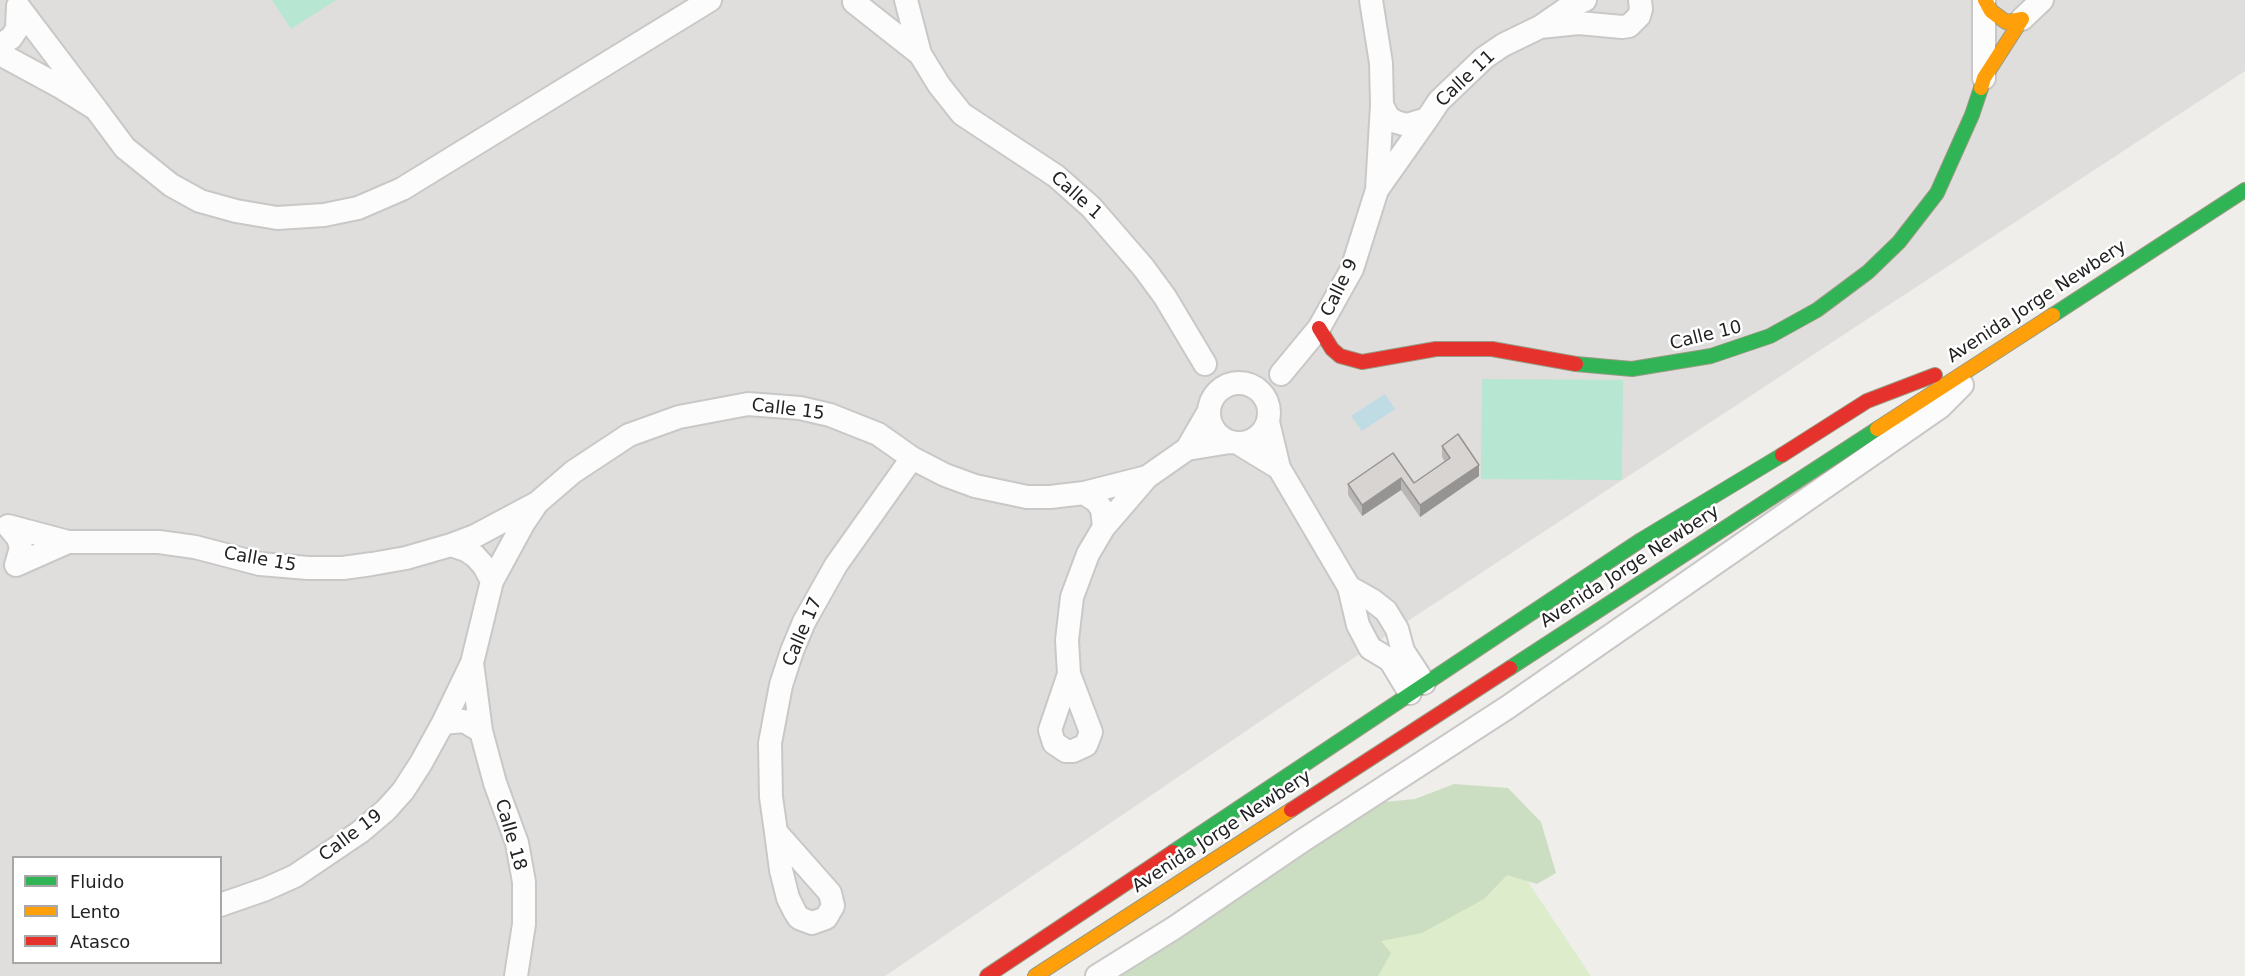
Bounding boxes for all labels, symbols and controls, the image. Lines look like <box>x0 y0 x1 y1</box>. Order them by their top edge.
street label: Calle 11 <box>1432 46 1500 112</box>
street label: Calle 1 <box>1046 167 1106 225</box>
street label: Avenida Jorge Newbery <box>1943 236 2131 368</box>
street label: Calle 9 <box>1317 255 1363 321</box>
street label: Calle 10 <box>1668 317 1744 355</box>
street label: Calle 15 <box>750 395 826 425</box>
street label: Avenida Jorge Newbery <box>1536 501 1724 633</box>
street label: Calle 15 <box>222 543 298 577</box>
street label: Calle 17 <box>779 594 827 670</box>
street label: Avenida Jorge Newbery <box>1128 766 1316 898</box>
street label: Calle 18 <box>490 797 530 873</box>
street label: Calle 19 <box>315 805 387 867</box>
legend <box>12 856 222 964</box>
text: Fluido <box>70 871 124 892</box>
text: Lento <box>70 901 120 922</box>
text: Atasco <box>70 931 130 952</box>

